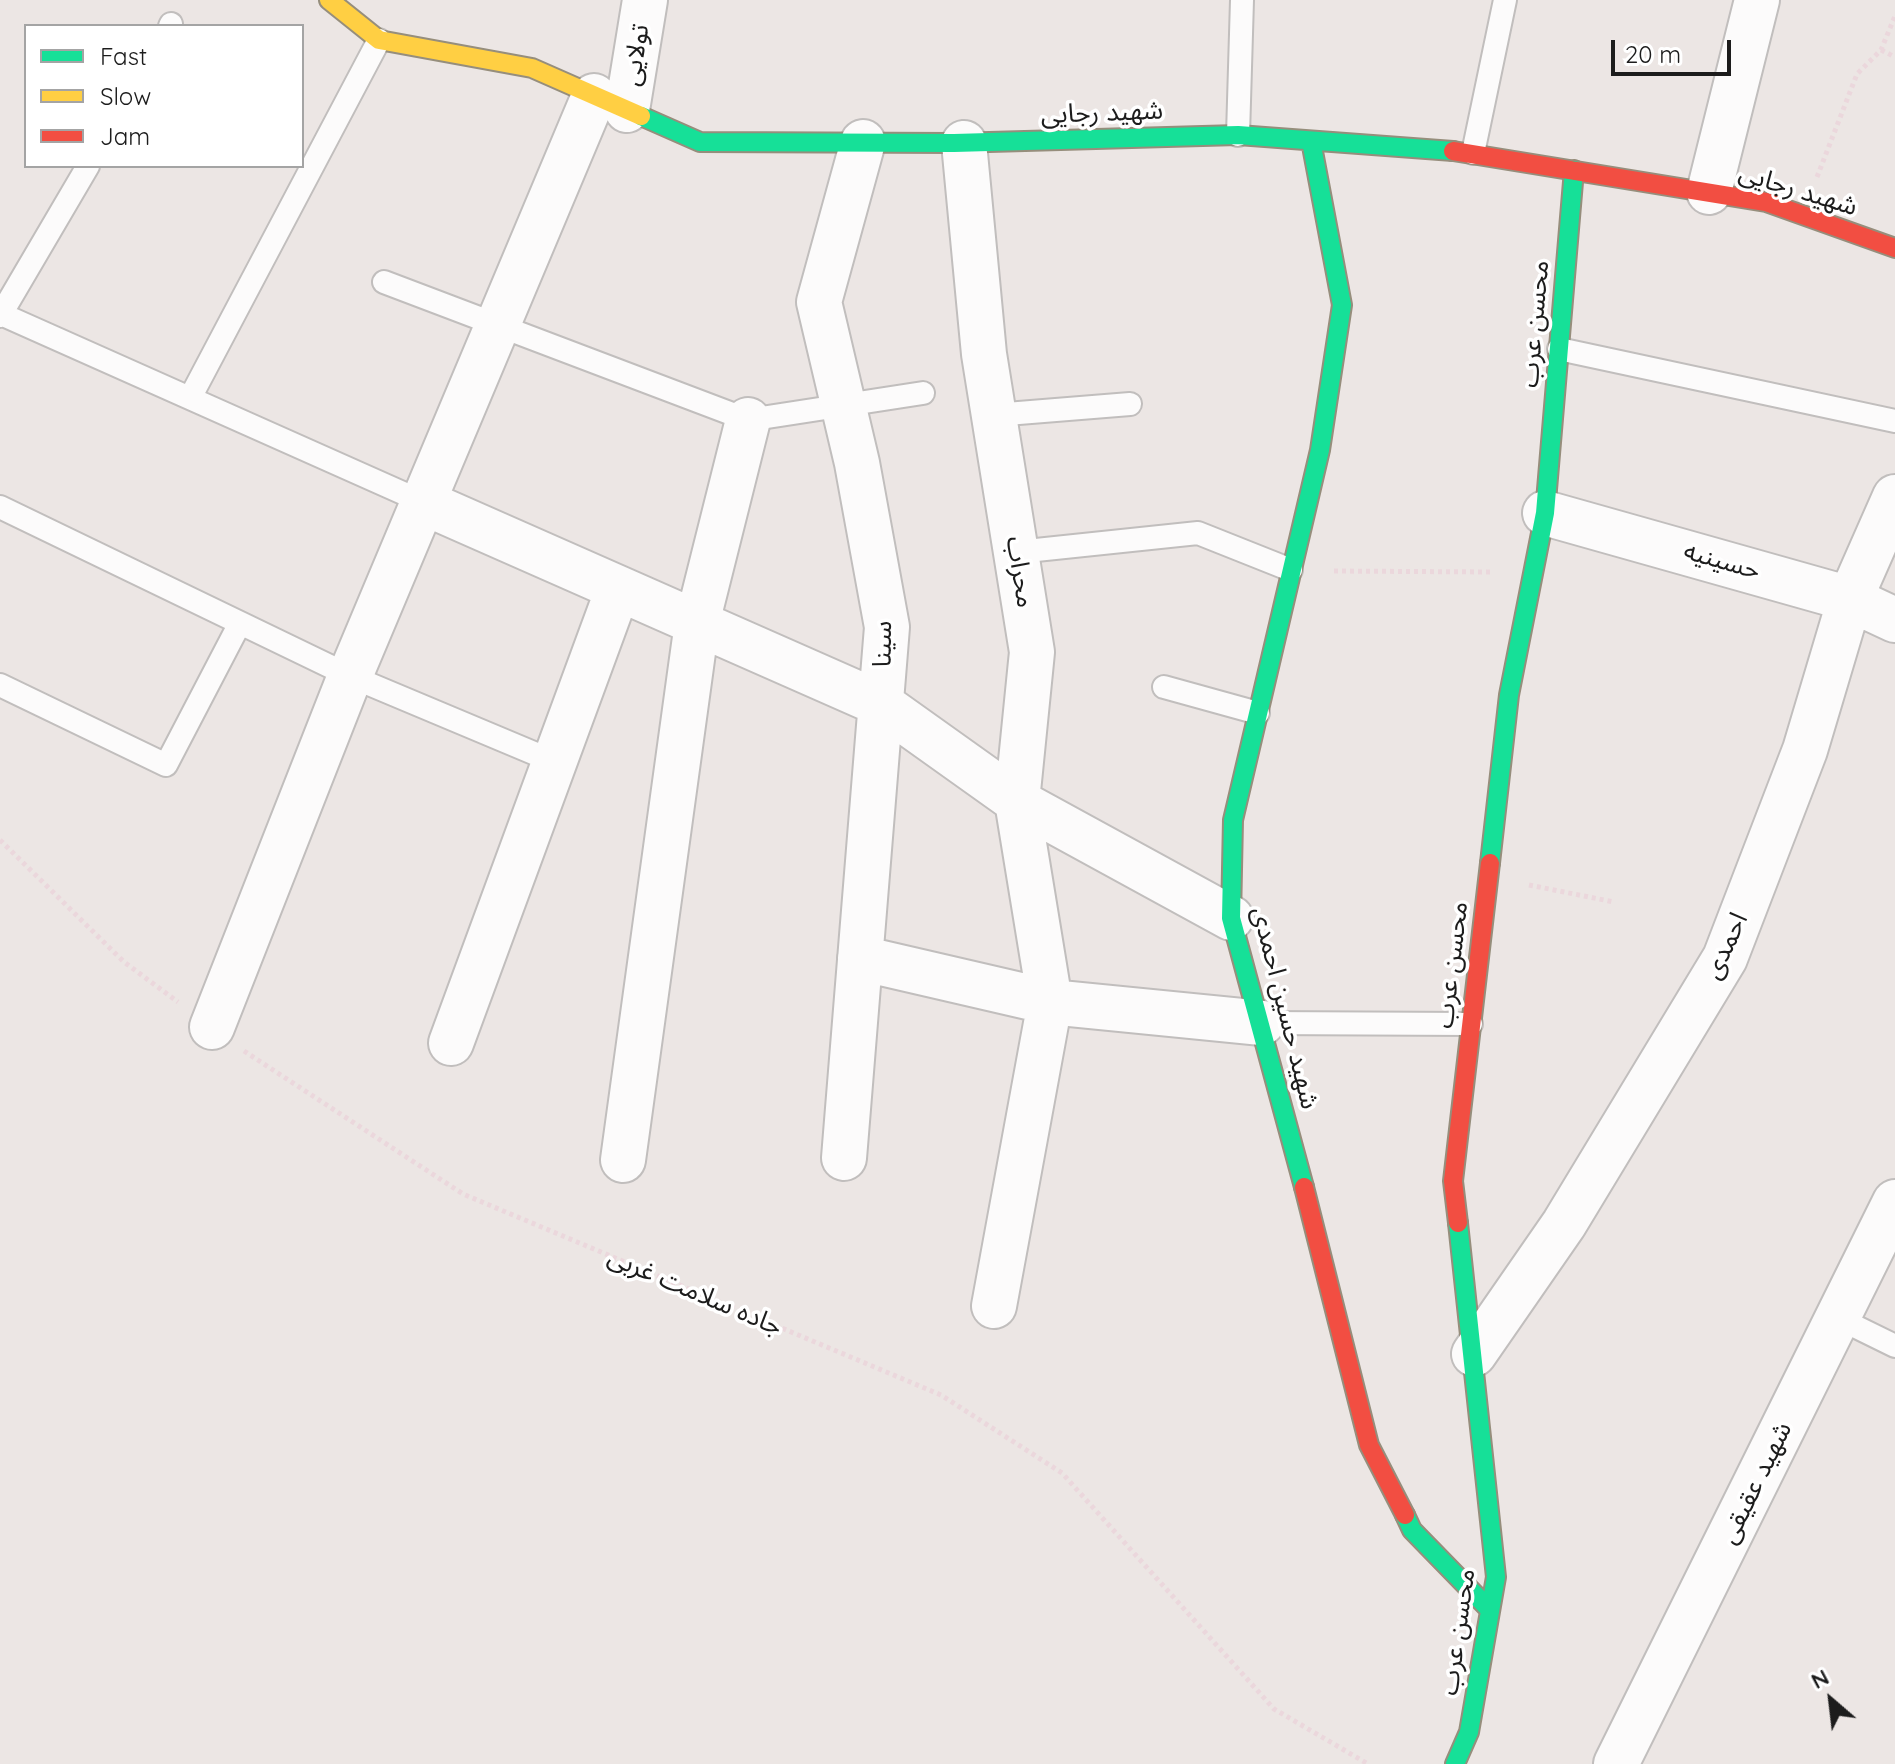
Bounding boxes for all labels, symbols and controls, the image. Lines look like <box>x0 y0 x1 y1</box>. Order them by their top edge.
street label: تولایی <box>616 22 656 88</box>
legend <box>24 24 304 168</box>
scale bar <box>1615 24 1735 74</box>
text: 20 m <box>1625 39 1681 69</box>
text: Fast <box>100 41 147 71</box>
text: Slow <box>100 81 151 111</box>
street label: شهید رجایی <box>1040 95 1164 131</box>
text: Jam <box>100 121 150 151</box>
street label: شهید رجایی <box>1735 157 1861 223</box>
street label: محسن عرب <box>1514 259 1556 389</box>
street label: محراب <box>999 534 1041 610</box>
street label: حسینیه <box>1680 535 1764 587</box>
street label: سینا <box>867 620 899 668</box>
street label: محسن عرب <box>1429 900 1475 1030</box>
street label: شهید حسین احمدی <box>1245 904 1325 1112</box>
street label: احمدی <box>1697 908 1755 984</box>
street label: جاده سلامت غربی <box>603 1241 787 1343</box>
street label: شهید عقیقی <box>1713 1417 1799 1549</box>
street label: محسن عرب <box>1434 1567 1482 1697</box>
north arrow <box>1791 1660 1871 1740</box>
text: N <box>1806 1663 1833 1695</box>

